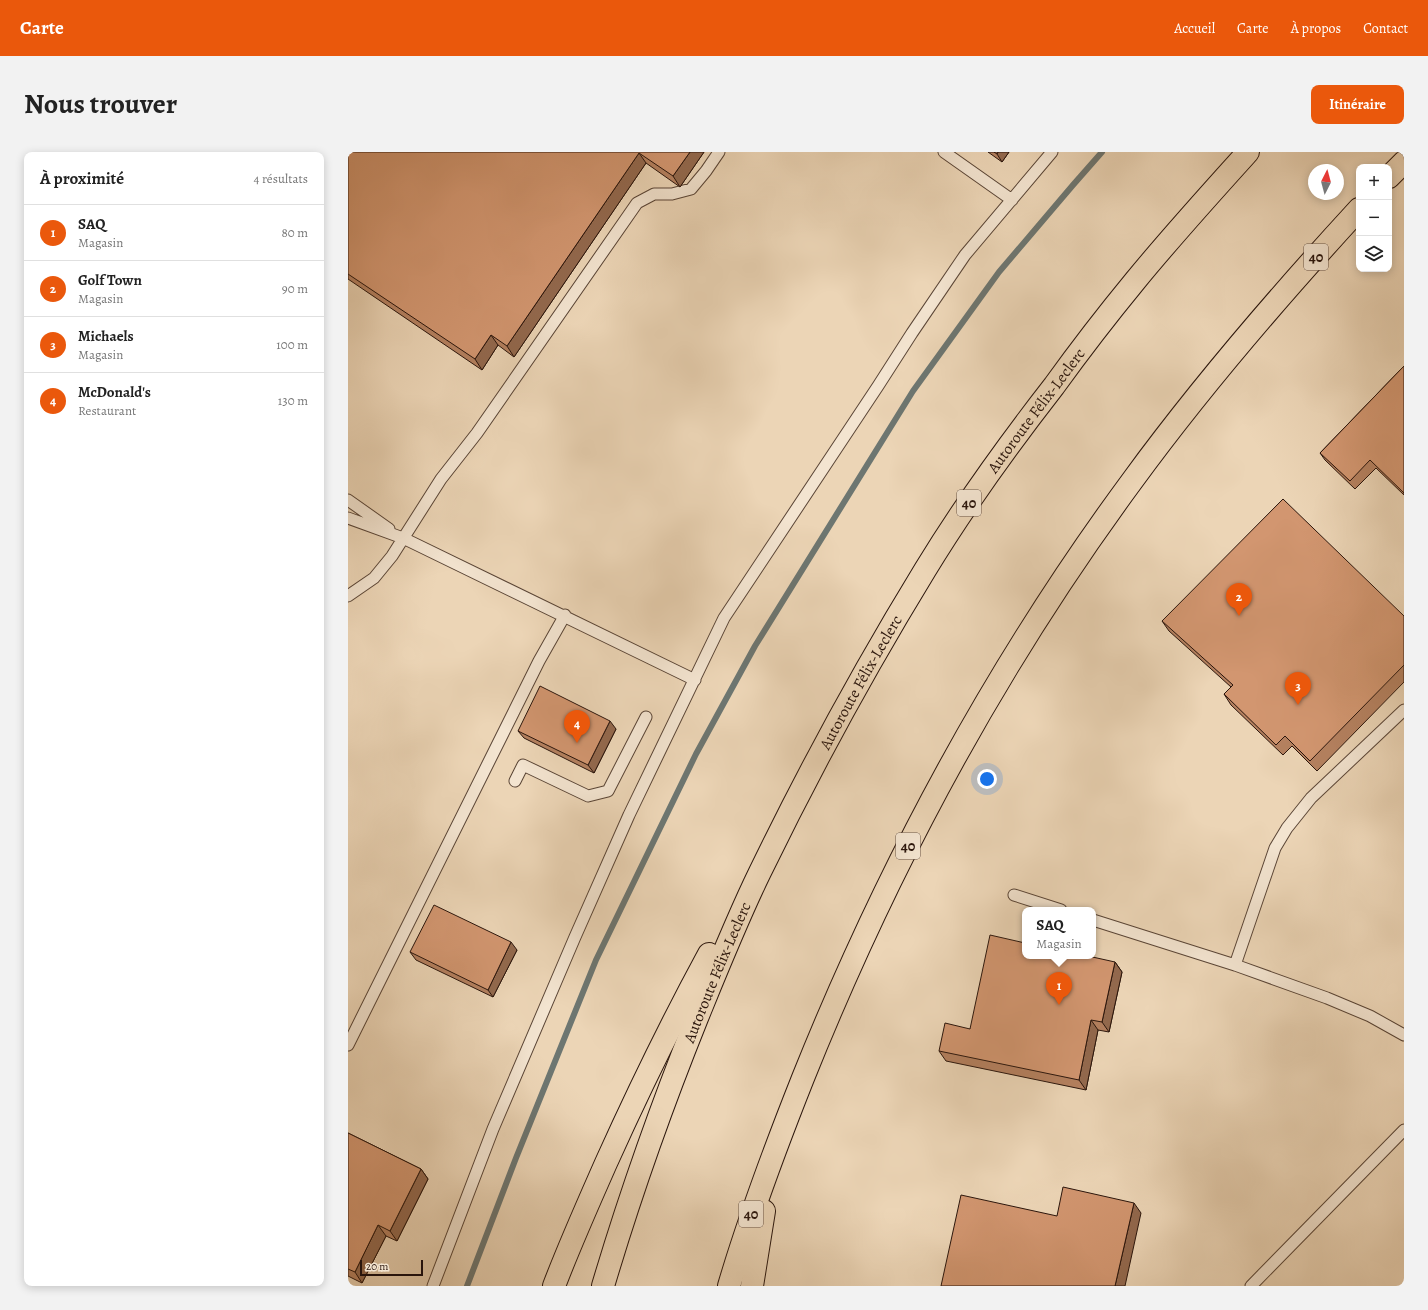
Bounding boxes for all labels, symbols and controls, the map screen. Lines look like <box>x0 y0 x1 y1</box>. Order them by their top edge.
text: Carte <box>20 15 64 41</box>
text: Accueil <box>1174 19 1215 38</box>
text: Carte <box>1237 19 1269 38</box>
text: À propos <box>1291 19 1341 38</box>
text: Contact <box>1363 19 1408 38</box>
text: Nous trouver <box>24 85 177 123</box>
button: Itinéraire <box>1311 85 1404 124</box>
north arrow <box>1308 164 1344 200</box>
map controls <box>1356 164 1392 272</box>
button: + <box>1356 164 1392 200</box>
text: À proximité <box>40 167 124 190</box>
text: 4 résultats <box>254 170 308 187</box>
button: − <box>1356 200 1392 236</box>
text: SAQ <box>78 214 105 234</box>
text: 1 <box>51 224 55 241</box>
text: 80 m <box>281 224 308 241</box>
text: Magasin <box>78 234 123 251</box>
button: layers <box>1356 236 1392 272</box>
road number: 40 <box>1304 244 1328 270</box>
text: Golf Town <box>78 270 142 290</box>
text: 2 <box>50 280 56 297</box>
text: 90 m <box>282 280 308 297</box>
text: Magasin <box>78 290 123 307</box>
text: Michaels <box>78 326 134 346</box>
text: 3 <box>50 336 56 353</box>
text: 100 m <box>276 336 308 353</box>
street label: Autoroute Félix-Leclerc <box>982 343 1091 478</box>
text: Magasin <box>78 346 123 363</box>
text: McDonald's <box>78 382 151 402</box>
text: 4 <box>50 392 56 409</box>
text: 130 m <box>278 392 308 409</box>
text: Restaurant <box>78 402 136 419</box>
road number: 40 <box>957 490 981 516</box>
pin: 2 <box>1226 583 1252 616</box>
street label: Autoroute Félix-Leclerc <box>814 611 908 754</box>
pin: 3 <box>1285 672 1311 705</box>
pin: 4 <box>564 710 590 743</box>
your location <box>977 769 997 789</box>
road number: 40 <box>896 833 920 859</box>
street label: Autoroute Félix-Leclerc <box>678 898 757 1047</box>
popup <box>1022 907 1096 959</box>
text: SAQ <box>1036 915 1064 935</box>
text: Magasin <box>1036 935 1082 952</box>
pin: 1 <box>1046 972 1072 1005</box>
road number: 40 <box>739 1201 763 1227</box>
scale bar <box>360 1258 423 1277</box>
text: 20 m <box>366 1259 388 1274</box>

